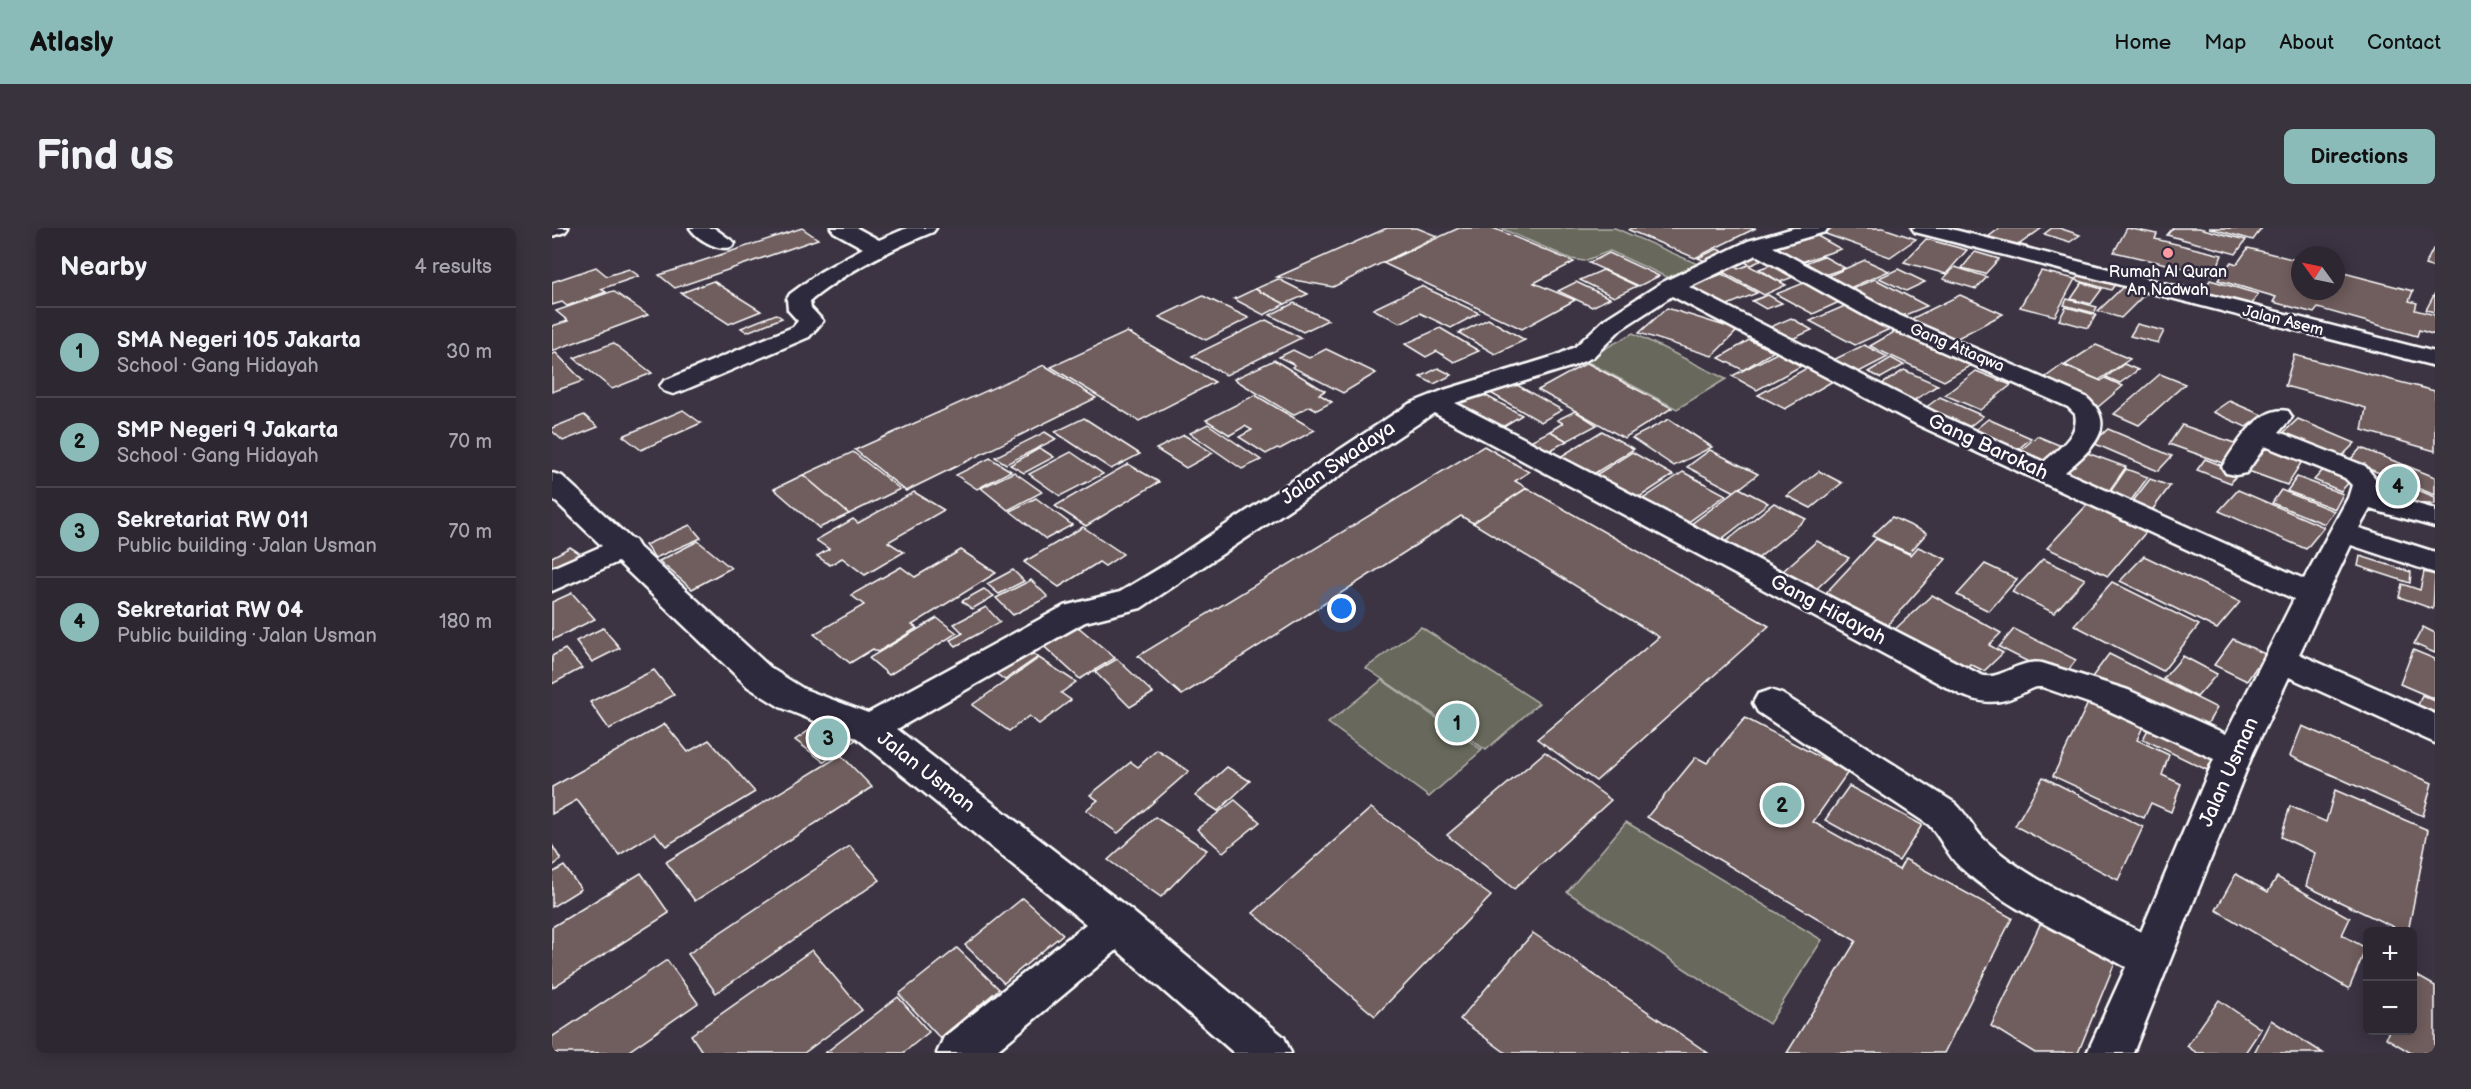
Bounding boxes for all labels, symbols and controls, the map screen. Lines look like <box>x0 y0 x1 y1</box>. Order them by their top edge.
text: Atlasly <box>30 26 113 59</box>
text: Home <box>2114 30 2171 55</box>
text: Map <box>2204 30 2246 55</box>
text: About <box>2279 30 2334 55</box>
text: Contact <box>2367 30 2441 55</box>
button: Directions <box>2284 129 2435 184</box>
text: Find us <box>36 131 174 182</box>
marker: Rumah Al Quran An Nadwah <box>2161 246 2175 260</box>
north arrow <box>2291 246 2345 300</box>
text: Nearby <box>60 252 147 283</box>
text: 4 results <box>414 255 492 279</box>
place label: Rumah Al Quran An Nadwah <box>2109 263 2227 300</box>
street label: Jalan Asem <box>2241 302 2325 340</box>
street label: Gang Attaqwa <box>1907 320 2007 376</box>
text: SMA Negeri 105 Jakarta <box>117 327 361 354</box>
text: 1 <box>75 340 84 364</box>
text: 30 m <box>446 340 492 364</box>
text: School · Gang Hidayah <box>117 354 319 378</box>
street label: Gang Barokah <box>1924 409 2052 485</box>
street label: Jalan Swadaya <box>1276 416 1400 510</box>
text: SMP Negeri 9 Jakarta <box>117 417 338 444</box>
text: 2 <box>74 430 85 454</box>
text: 70 m <box>448 430 492 454</box>
text: School · Gang Hidayah <box>117 444 319 468</box>
pin: 4 <box>2378 464 2418 508</box>
text: Sekretariat RW 011 <box>117 507 309 534</box>
text: 3 <box>74 520 85 544</box>
text: 70 m <box>448 520 492 544</box>
text: Public building · Jalan Usman <box>117 534 377 558</box>
street label: Gang Hidayah <box>1766 569 1890 651</box>
your location <box>1327 594 1356 623</box>
text: Sekretariat RW 04 <box>117 597 303 624</box>
text: 4 <box>74 610 85 634</box>
text: 180 m <box>439 610 492 634</box>
text: Public building · Jalan Usman <box>117 624 377 648</box>
pin: 1 <box>1438 700 1476 746</box>
street label: Jalan Usman <box>2194 714 2264 830</box>
pin: 3 <box>808 716 848 760</box>
street label: Jalan Usman <box>872 726 980 818</box>
pin: 2 <box>1762 782 1802 828</box>
map controls <box>2363 927 2417 1035</box>
button: + <box>2363 927 2417 981</box>
button: − <box>2363 981 2417 1035</box>

